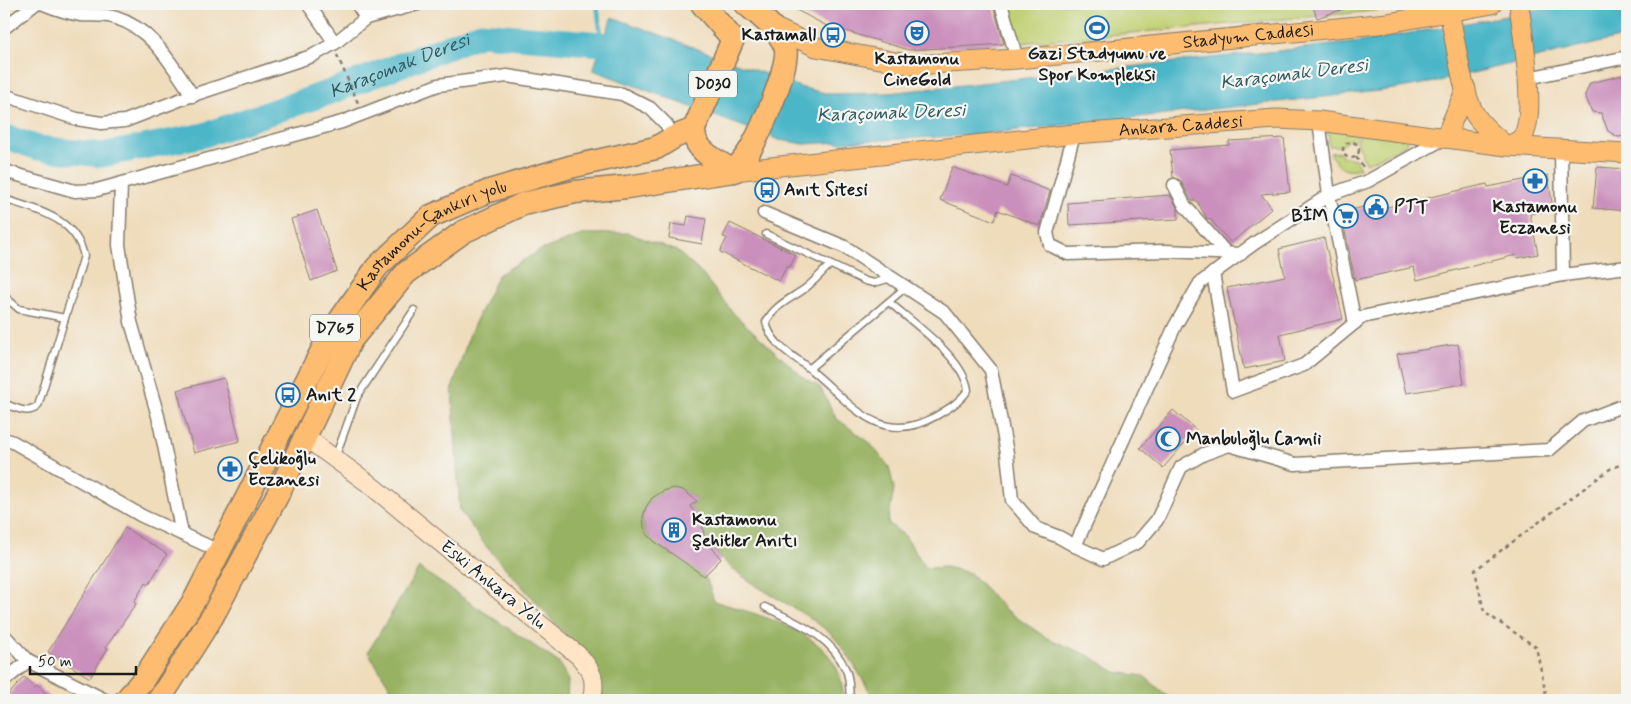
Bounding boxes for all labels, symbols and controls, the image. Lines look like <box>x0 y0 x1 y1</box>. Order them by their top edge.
sports icon: Gazi Stadyumu ve Spor Kompleksi <box>1084 15 1110 41</box>
street label: Stadyum Caddesi <box>1182 18 1315 55</box>
theatre icon: Kastamonu CineGold <box>904 20 930 46</box>
bus stop icon: Kastamall <box>820 22 846 48</box>
place label: Kastamall <box>742 23 816 47</box>
water label: Karaçomak Deresi <box>326 26 475 104</box>
place label: Gazi Stadyumu ve Spor Kompleksi <box>1028 42 1167 87</box>
place label: Kastamonu CineGold <box>875 47 960 92</box>
water label: Karaçomak Deresi <box>1219 52 1371 95</box>
road number: D030 <box>689 70 737 98</box>
water label: Karaçomak Deresi <box>816 98 967 128</box>
street label: Ankara Caddesi <box>1118 109 1244 143</box>
pharmacy icon: Kastamonu Eczanesi <box>1522 168 1548 194</box>
street label: Kastamonu-Çankırı yolu <box>352 174 510 296</box>
bus stop icon: Anıt Sitesi <box>754 177 780 203</box>
place label: Anıt Sitesi <box>784 178 868 202</box>
public building icon: PTT <box>1363 194 1389 220</box>
place label: PTT <box>1394 195 1429 219</box>
place label: Kastamonu Eczanesi <box>1493 195 1578 240</box>
supermarket icon: BİM <box>1333 203 1359 229</box>
place label: BİM <box>1291 204 1328 228</box>
road number: D765 <box>310 314 360 342</box>
bus stop icon: Anıt 2 <box>275 382 301 408</box>
place label: Anıt 2 <box>306 383 356 407</box>
mosque icon: Manbuloğlu Camii <box>1155 426 1181 452</box>
place label: Manbuloğlu Camii <box>1186 427 1321 451</box>
place label: Çelikoğlu Eczanesi <box>248 447 319 492</box>
pharmacy icon: Çelikoğlu Eczanesi <box>217 456 243 482</box>
place label: Kastamonu Şehitler Anıtı <box>692 508 798 553</box>
building icon: Kastamonu Şehitler Anıtı <box>661 517 687 543</box>
street label: Eski Ankara Yolu <box>435 535 551 635</box>
scale bar <box>30 644 136 676</box>
text: 50 m <box>38 652 72 672</box>

